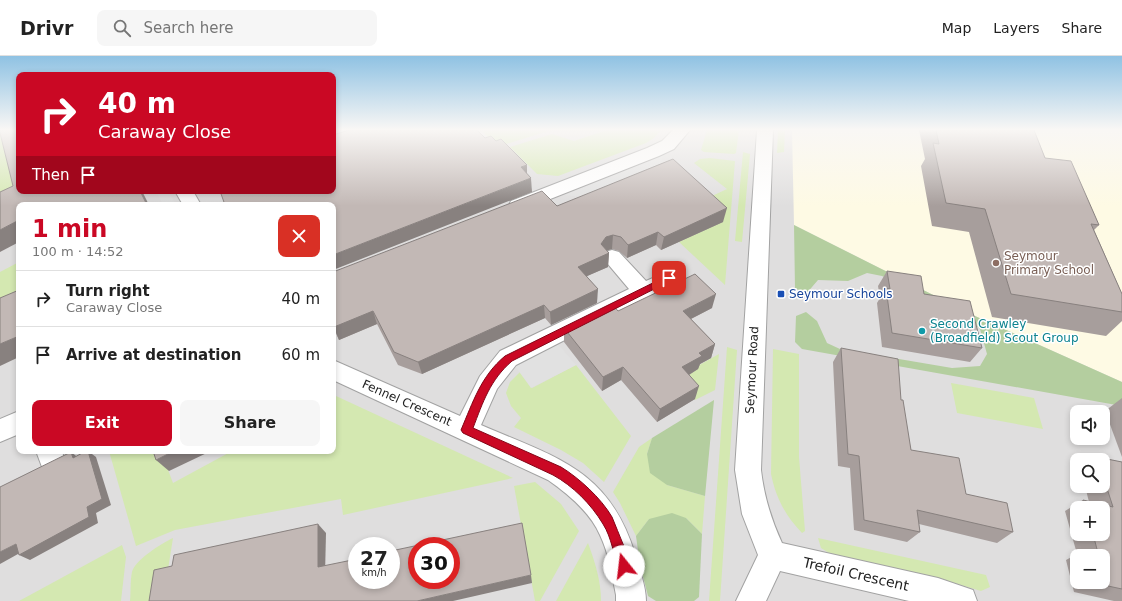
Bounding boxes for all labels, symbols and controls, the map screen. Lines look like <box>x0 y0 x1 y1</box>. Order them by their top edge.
search box <box>97 10 377 46</box>
text: Drivr <box>20 17 73 39</box>
icon: search <box>111 17 133 39</box>
text: Search here <box>143 19 234 37</box>
text: Map <box>942 20 971 36</box>
text: Layers <box>993 20 1040 36</box>
text: Share <box>1062 20 1102 36</box>
text: 40 m <box>98 87 176 120</box>
icon: right <box>32 88 84 140</box>
text: Caraway Close <box>98 121 231 142</box>
icon: arrive <box>77 164 99 186</box>
text: Then <box>32 166 69 184</box>
text: 1 min <box>32 215 107 243</box>
button: close <box>278 215 320 257</box>
text: 100 m · 14:52 <box>32 244 123 259</box>
place label: Seymour Primary School <box>1004 249 1094 277</box>
marker: Seymour Primary School <box>991 258 1001 268</box>
pin <box>652 261 686 295</box>
icon: arrive <box>658 267 680 289</box>
text: Turn right <box>66 282 150 300</box>
place label: Seymour Schools <box>789 287 893 301</box>
icon: right <box>32 288 54 310</box>
marker: Seymour Schools <box>776 289 786 299</box>
text: 40 m <box>282 290 320 308</box>
text: Caraway Close <box>66 300 162 315</box>
place label: Second Crawley (Broadfield) Scout Group <box>930 317 1079 345</box>
street label: Seymour Road <box>743 326 761 414</box>
marker: Second Crawley (Broadfield) Scout Group <box>917 326 927 336</box>
icon: arrive <box>32 344 54 366</box>
text: Arrive at destination <box>66 346 241 364</box>
text: 60 m <box>282 346 320 364</box>
street label: Fennel Crescent <box>360 377 454 429</box>
button: Exit <box>32 400 172 446</box>
button: Share <box>180 400 320 446</box>
map controls <box>1070 405 1110 589</box>
button: sound <box>1070 405 1110 445</box>
button: search <box>1070 453 1110 493</box>
button: + <box>1070 501 1110 541</box>
speed limit sign: 30 <box>408 537 460 589</box>
position arrow <box>603 545 645 587</box>
text: 27 <box>360 546 388 570</box>
button: − <box>1070 549 1110 589</box>
street label: Trefoil Crescent <box>801 554 911 594</box>
text: km/h <box>361 567 387 578</box>

